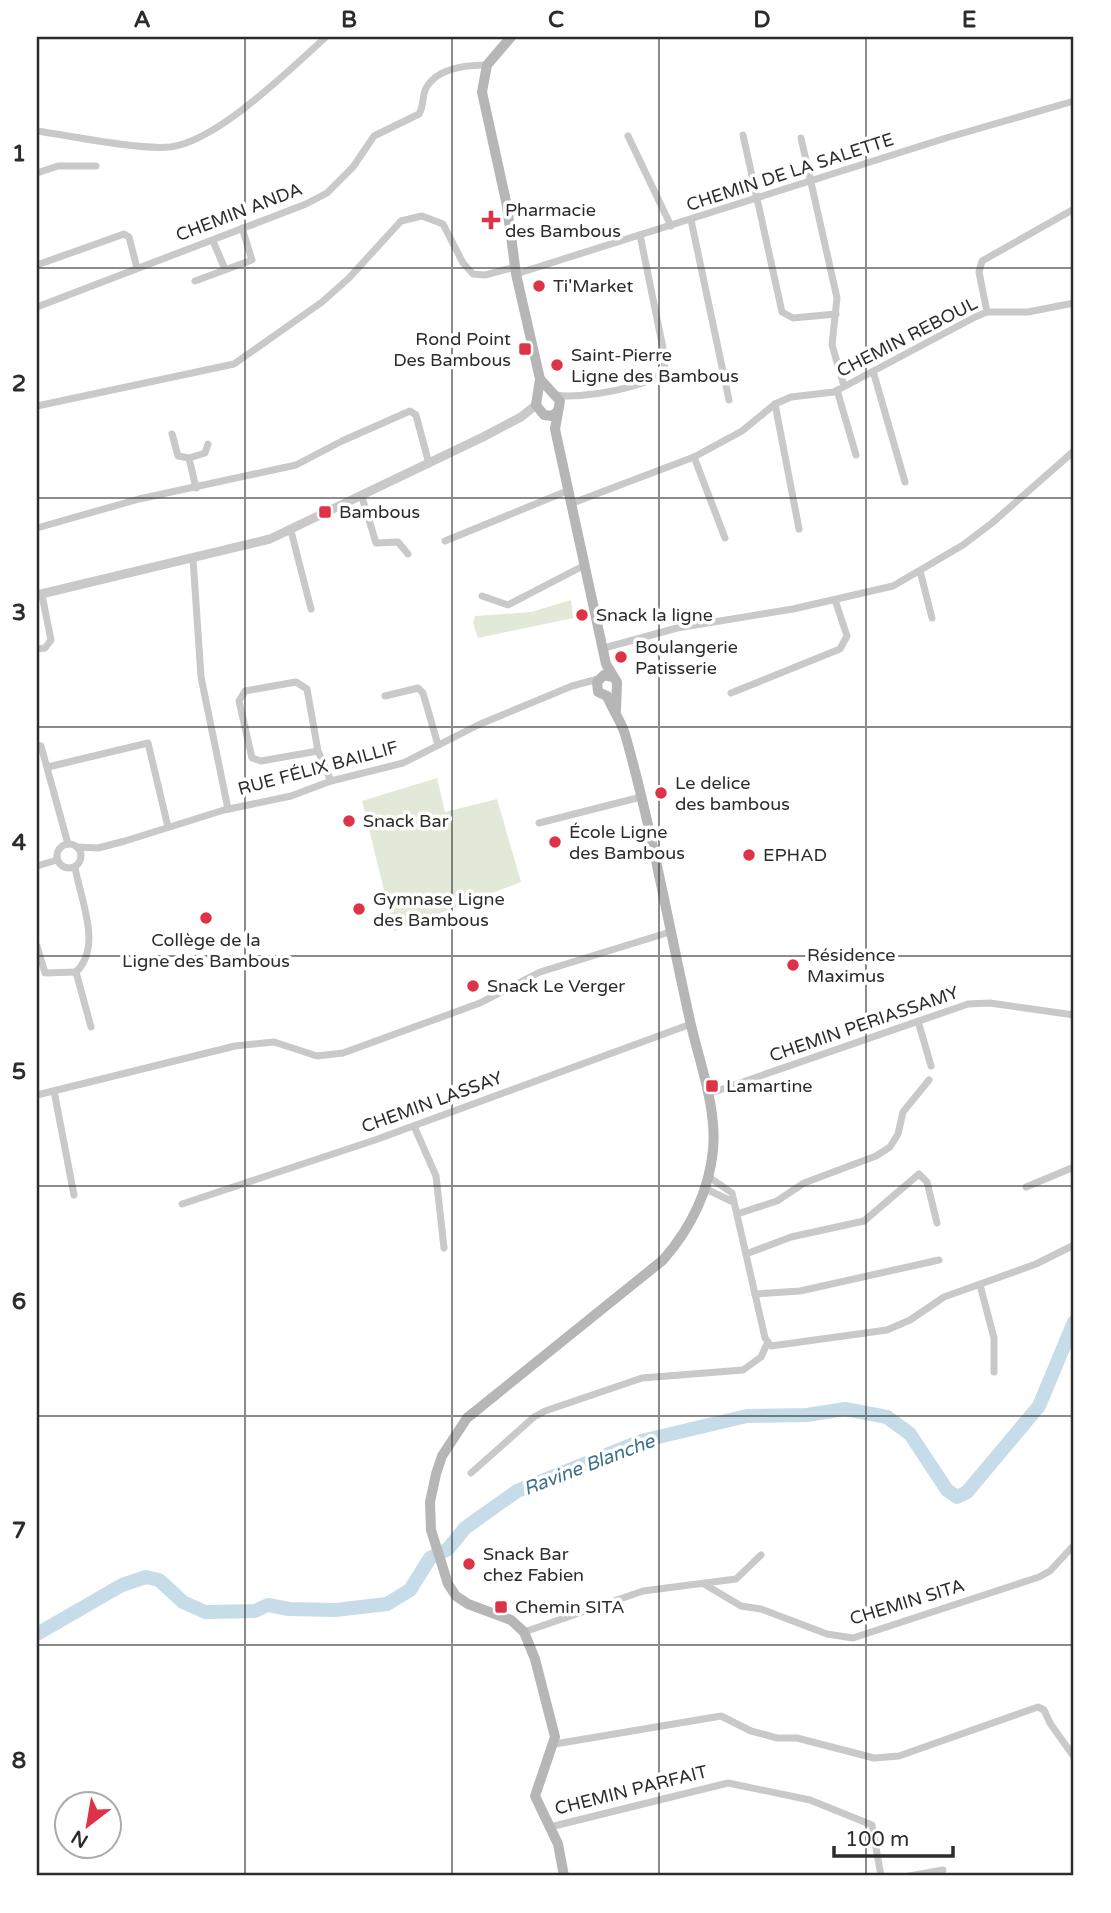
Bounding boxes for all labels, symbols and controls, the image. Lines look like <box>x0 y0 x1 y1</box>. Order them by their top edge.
text: A <box>133 6 151 34</box>
text: B <box>341 6 357 34</box>
text: C <box>548 6 564 34</box>
text: D <box>753 6 771 34</box>
text: E <box>962 6 976 34</box>
street label: CHEMIN DE LA SALETTE <box>684 128 896 216</box>
text: 1 <box>12 140 26 168</box>
street label: CHEMIN ANDA <box>173 178 305 246</box>
place label: Pharmacie des Bambous <box>505 199 621 242</box>
marker: Pharmacie des Bambous <box>483 212 499 228</box>
place label: Ti'Market <box>553 275 633 297</box>
marker: Ti'Market <box>531 278 547 294</box>
street label: CHEMIN REBOUL <box>833 292 981 382</box>
place label: Rond Point Des Bambous <box>393 328 511 371</box>
marker: Rond Point Des Bambous <box>517 341 533 357</box>
place label: Saint-Pierre Ligne des Bambous <box>571 344 739 387</box>
marker: Saint-Pierre Ligne des Bambous <box>549 357 565 373</box>
text: 2 <box>12 370 26 398</box>
place label: Bambous <box>339 501 420 523</box>
marker: Bambous <box>317 504 333 520</box>
text: 3 <box>12 599 26 627</box>
place label: Snack la ligne <box>596 604 713 626</box>
marker: Snack la ligne <box>574 607 590 623</box>
place label: Boulangerie Patisserie <box>635 636 738 679</box>
marker: Boulangerie Patisserie <box>613 649 629 665</box>
street label: RUE FÉLIX BAILLIF <box>235 736 401 800</box>
place label: Le delice des bambous <box>675 772 790 815</box>
marker: Le delice des bambous <box>653 785 669 801</box>
place label: Snack Bar <box>363 810 449 832</box>
marker: Snack Bar <box>341 813 357 829</box>
place label: École Ligne des Bambous <box>569 821 685 864</box>
text: 4 <box>12 829 27 857</box>
marker: École Ligne des Bambous <box>547 834 563 850</box>
place label: EPHAD <box>763 844 827 866</box>
marker: EPHAD <box>741 847 757 863</box>
place label: Gymnase Ligne des Bambous <box>373 888 505 931</box>
marker: Gymnase Ligne des Bambous <box>351 901 367 917</box>
marker: Collège de la Ligne des Bambous <box>198 910 214 926</box>
place label: Collège de la Ligne des Bambous <box>122 929 290 972</box>
place label: Résidence Maximus <box>807 944 895 987</box>
marker: Résidence Maximus <box>785 957 801 973</box>
place label: Snack Le Verger <box>487 975 625 997</box>
marker: Snack Le Verger <box>465 978 481 994</box>
street label: CHEMIN PERIASSAMY <box>766 981 962 1067</box>
text: 5 <box>12 1058 26 1086</box>
street label: CHEMIN LASSAY <box>358 1066 506 1138</box>
place label: Lamartine <box>726 1075 813 1097</box>
marker: Lamartine <box>704 1078 720 1094</box>
text: 6 <box>12 1288 26 1316</box>
water label: Ravine Blanche <box>520 1429 659 1500</box>
text: 7 <box>12 1517 26 1545</box>
place label: Snack Bar chez Fabien <box>483 1543 584 1586</box>
marker: Snack Bar chez Fabien <box>461 1556 477 1572</box>
street label: CHEMIN SITA <box>847 1574 967 1630</box>
place label: Chemin SITA <box>515 1596 625 1618</box>
marker: Chemin SITA <box>493 1599 509 1615</box>
text: 8 <box>12 1747 26 1775</box>
street label: CHEMIN PARFAIT <box>553 1760 710 1820</box>
north arrow <box>52 1790 122 1860</box>
scale bar <box>834 1815 954 1859</box>
text: N <box>68 1825 92 1852</box>
text: 100 m <box>845 1827 909 1852</box>

